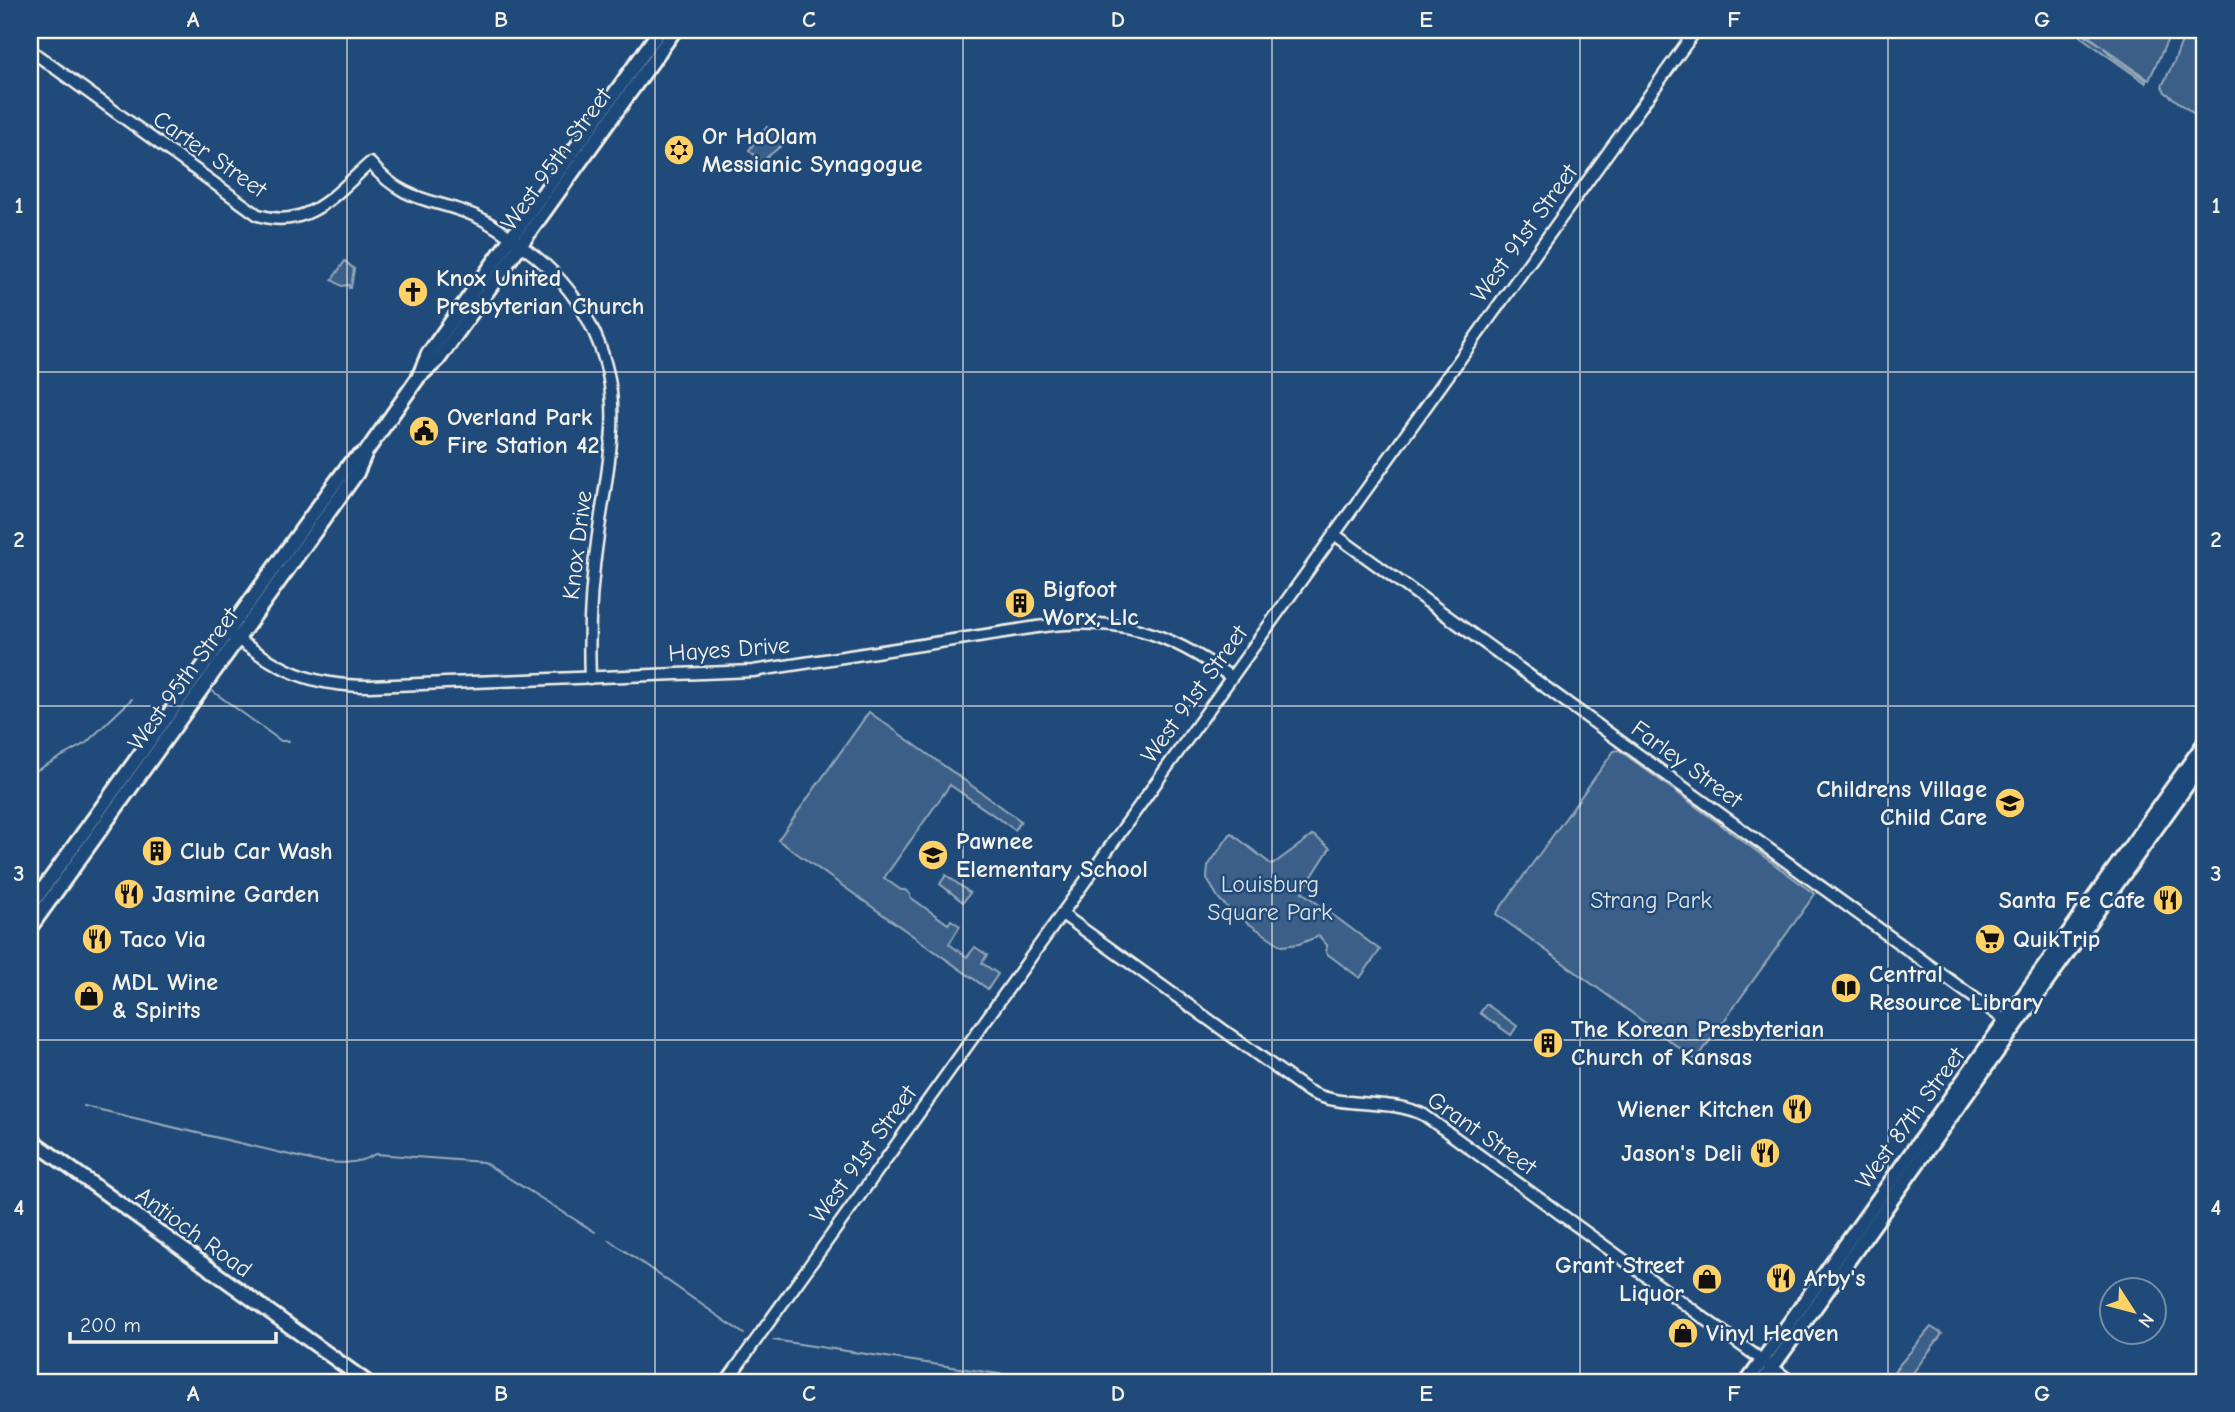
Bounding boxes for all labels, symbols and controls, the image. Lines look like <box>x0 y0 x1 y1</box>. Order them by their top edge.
text: A <box>187 6 200 33</box>
text: B <box>494 6 508 33</box>
text: C <box>802 6 816 33</box>
text: D <box>1111 6 1125 33</box>
text: E <box>1419 6 1433 33</box>
text: F <box>1727 6 1741 33</box>
text: G <box>2034 6 2050 33</box>
street label: West 95th Street <box>495 81 618 236</box>
street label: Carter Street <box>148 105 273 204</box>
place label: Or HaOlam Messianic Synagogue <box>702 122 923 178</box>
synagogue icon: Or HaOlam Messianic Synagogue <box>662 133 696 167</box>
street label: West 91st Street <box>1465 158 1584 307</box>
text: 1 <box>14 192 24 219</box>
text: 1 <box>2211 192 2221 219</box>
place label: Knox United Presbyterian Church <box>436 264 644 320</box>
church icon: Knox United Presbyterian Church <box>396 275 430 309</box>
place label: Overland Park Fire Station 42 <box>447 403 600 459</box>
public building icon: Overland Park Fire Station 42 <box>407 414 441 448</box>
street label: Knox Drive <box>556 489 598 601</box>
text: 2 <box>13 526 25 553</box>
text: 2 <box>2210 526 2222 553</box>
place label: Bigfoot Worx, Llc <box>1043 575 1139 631</box>
building icon: Bigfoot Worx, Llc <box>1003 586 1037 620</box>
street label: West 95th Street <box>122 601 245 756</box>
street label: West 91st Street <box>1135 619 1254 768</box>
street label: Hayes Drive <box>667 631 791 667</box>
street label: Farley Street <box>1626 714 1749 814</box>
place label: Childrens Village Child Care <box>1816 775 1987 831</box>
school or university icon: Childrens Village Child Care <box>1993 786 2027 820</box>
place label: Pawnee Elementary School <box>956 827 1148 883</box>
building icon: Club Car Wash <box>140 834 174 868</box>
place label: Club Car Wash <box>180 837 333 865</box>
school or university icon: Pawnee Elementary School <box>916 838 950 872</box>
text: 3 <box>13 860 25 887</box>
text: 3 <box>2210 860 2222 887</box>
park label: Louisburg Square Park <box>1207 870 1333 926</box>
restaurant icon: Jasmine Garden <box>112 877 146 911</box>
place label: Jasmine Garden <box>152 880 319 908</box>
restaurant icon: Santa Fe Cafe <box>2151 883 2185 917</box>
park label: Strang Park <box>1590 886 1712 914</box>
place label: Santa Fe Cafe <box>1999 886 2145 914</box>
restaurant icon: Taco Via <box>80 922 114 956</box>
supermarket icon: QuikTrip <box>1973 922 2007 956</box>
place label: Taco Via <box>120 925 206 953</box>
place label: QuikTrip <box>2013 925 2100 953</box>
place label: Central Resource Library <box>1869 960 2043 1016</box>
place label: MDL Wine & Spirits <box>112 968 218 1024</box>
library icon: Central Resource Library <box>1829 971 1863 1005</box>
shop icon: MDL Wine & Spirits <box>72 979 106 1013</box>
place label: The Korean Presbyterian Church of Kansas <box>1571 1015 1824 1071</box>
building icon: The Korean Presbyterian Church of Kansas <box>1531 1026 1565 1060</box>
street label: West 87th Street <box>1849 1041 1971 1194</box>
street label: West 91st Street <box>804 1079 923 1228</box>
street label: Grant Street <box>1422 1085 1543 1182</box>
restaurant icon: Wiener Kitchen <box>1780 1092 1814 1126</box>
place label: Wiener Kitchen <box>1618 1095 1774 1123</box>
restaurant icon: Jason's Deli <box>1748 1136 1782 1170</box>
place label: Jason's Deli <box>1621 1139 1742 1167</box>
street label: Antioch Road <box>131 1181 257 1283</box>
text: 4 <box>14 1194 25 1221</box>
text: 4 <box>2211 1194 2222 1221</box>
place label: Grant Street Liquor <box>1555 1251 1685 1307</box>
restaurant icon: Arby's <box>1764 1261 1798 1295</box>
shop icon: Grant Street Liquor <box>1690 1262 1724 1296</box>
place label: Arby's <box>1804 1264 1865 1292</box>
north arrow <box>2098 1276 2168 1346</box>
scale bar <box>70 1300 276 1344</box>
text: N <box>2133 1309 2158 1332</box>
text: 200 m <box>80 1313 141 1337</box>
shop icon: Vinyl Heaven <box>1666 1316 1700 1350</box>
place label: Vinyl Heaven <box>1706 1319 1839 1347</box>
text: A <box>187 1380 200 1407</box>
text: B <box>494 1380 508 1407</box>
text: C <box>802 1380 816 1407</box>
text: D <box>1111 1380 1125 1407</box>
text: E <box>1419 1380 1433 1407</box>
text: F <box>1727 1380 1741 1407</box>
text: G <box>2034 1380 2050 1407</box>

